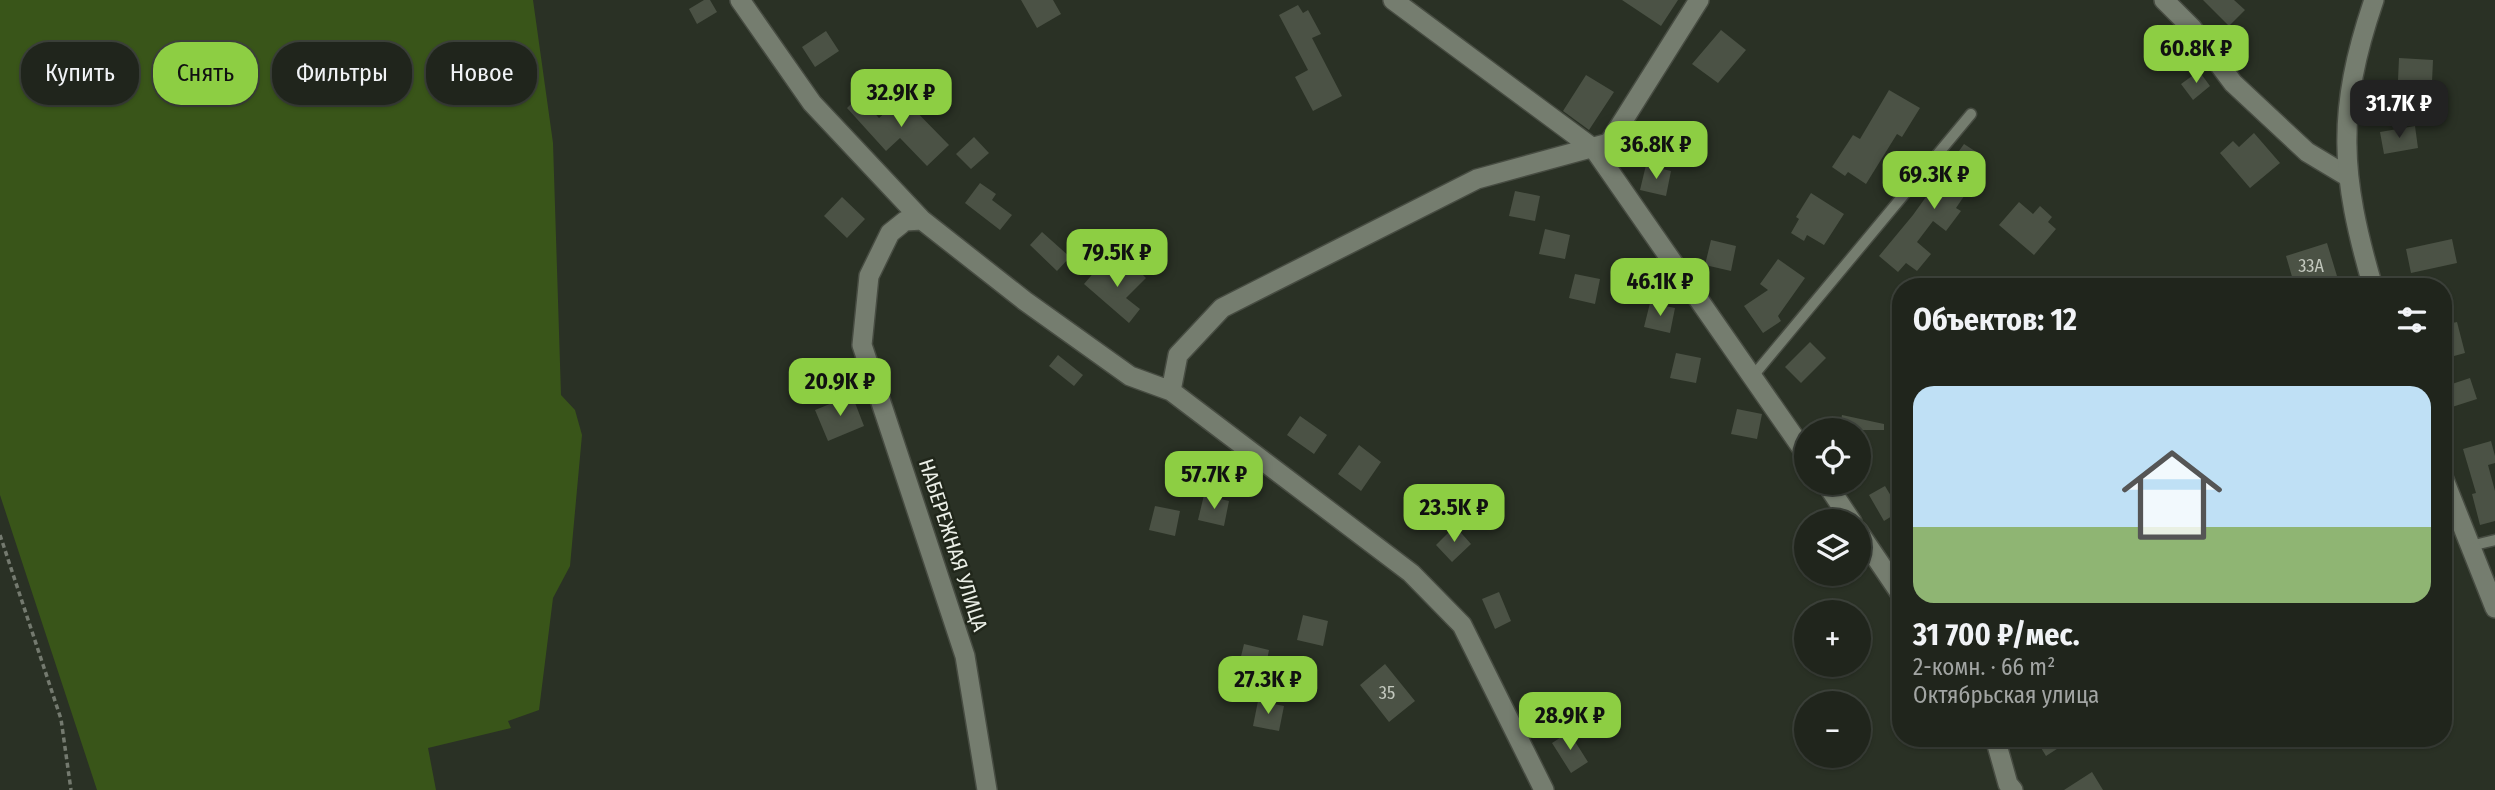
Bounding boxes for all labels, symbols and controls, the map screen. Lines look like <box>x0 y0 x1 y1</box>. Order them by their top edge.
pin: 60.8K ₽ <box>2131 25 2261 85</box>
text: 60.8K ₽ <box>2160 34 2232 62</box>
chip: Купить <box>21 42 139 105</box>
chip: Снять <box>153 42 258 105</box>
chip: Фильтры <box>272 42 412 105</box>
chip: Новое <box>426 42 537 105</box>
pin: 32.9K ₽ <box>836 69 966 129</box>
text: 32.9K ₽ <box>867 78 935 106</box>
pin: 31.7K ₽ <box>2334 80 2464 140</box>
text: 31.7K ₽ <box>2366 89 2432 117</box>
pin: 36.8K ₽ <box>1591 122 1721 181</box>
text: 36.8K ₽ <box>1621 130 1691 158</box>
pin: 69.3K ₽ <box>1869 152 1999 211</box>
text: 69.3K ₽ <box>1899 160 1969 188</box>
pin: 79.5K ₽ <box>1052 230 1182 289</box>
text: 79.5K ₽ <box>1083 238 1151 266</box>
house number: 33А <box>2298 255 2324 277</box>
pin: 46.1K ₽ <box>1595 258 1725 318</box>
text: 46.1K ₽ <box>1626 267 1694 295</box>
icon: filters <box>2393 301 2431 339</box>
text: Объектов: 12 <box>1913 302 2077 338</box>
pin: 20.9K ₽ <box>775 358 905 418</box>
text: 20.9K ₽ <box>805 367 875 395</box>
map controls <box>1794 418 1871 768</box>
button: locate <box>1794 418 1871 495</box>
icon: home <box>2109 432 2235 558</box>
pin: 57.7K ₽ <box>1149 452 1279 511</box>
street label: НАБЕРЕЖНАЯ УЛИЦА <box>913 455 993 635</box>
text: 57.7K ₽ <box>1181 460 1247 488</box>
pin: 23.5K ₽ <box>1389 484 1519 544</box>
text: 23.5K ₽ <box>1420 493 1488 521</box>
button: layers <box>1794 509 1871 586</box>
button: + <box>1794 600 1871 677</box>
text: 31 700 ₽/мес. <box>1913 617 2080 653</box>
text: 2-комн. · 66 m² <box>1913 653 2055 681</box>
pin: 27.3K ₽ <box>1203 656 1333 716</box>
text: 27.3K ₽ <box>1234 665 1302 693</box>
text: Октябрьская улица <box>1913 681 2099 709</box>
house number: 35 <box>1379 682 1395 704</box>
button: − <box>1794 691 1871 768</box>
pin: 28.9K ₽ <box>1505 692 1635 752</box>
text: 28.9K ₽ <box>1535 701 1605 729</box>

